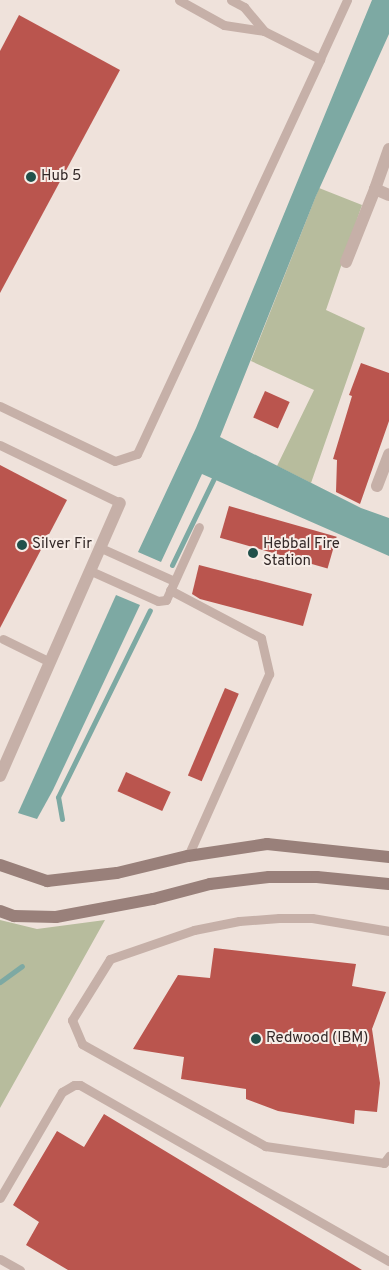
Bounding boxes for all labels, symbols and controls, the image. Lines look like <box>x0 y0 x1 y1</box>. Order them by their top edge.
place label: Hub 5 <box>41 168 81 186</box>
marker: Hub 5 <box>25 171 37 183</box>
place label: Hebbal Fire Station <box>263 535 340 570</box>
place label: Silver Fir <box>32 536 92 554</box>
marker: Silver Fir <box>16 539 28 551</box>
marker: Hebbal Fire Station <box>247 547 259 559</box>
place label: Redwood (IBM) <box>266 1030 368 1048</box>
marker: Redwood (IBM) <box>250 1033 262 1045</box>

